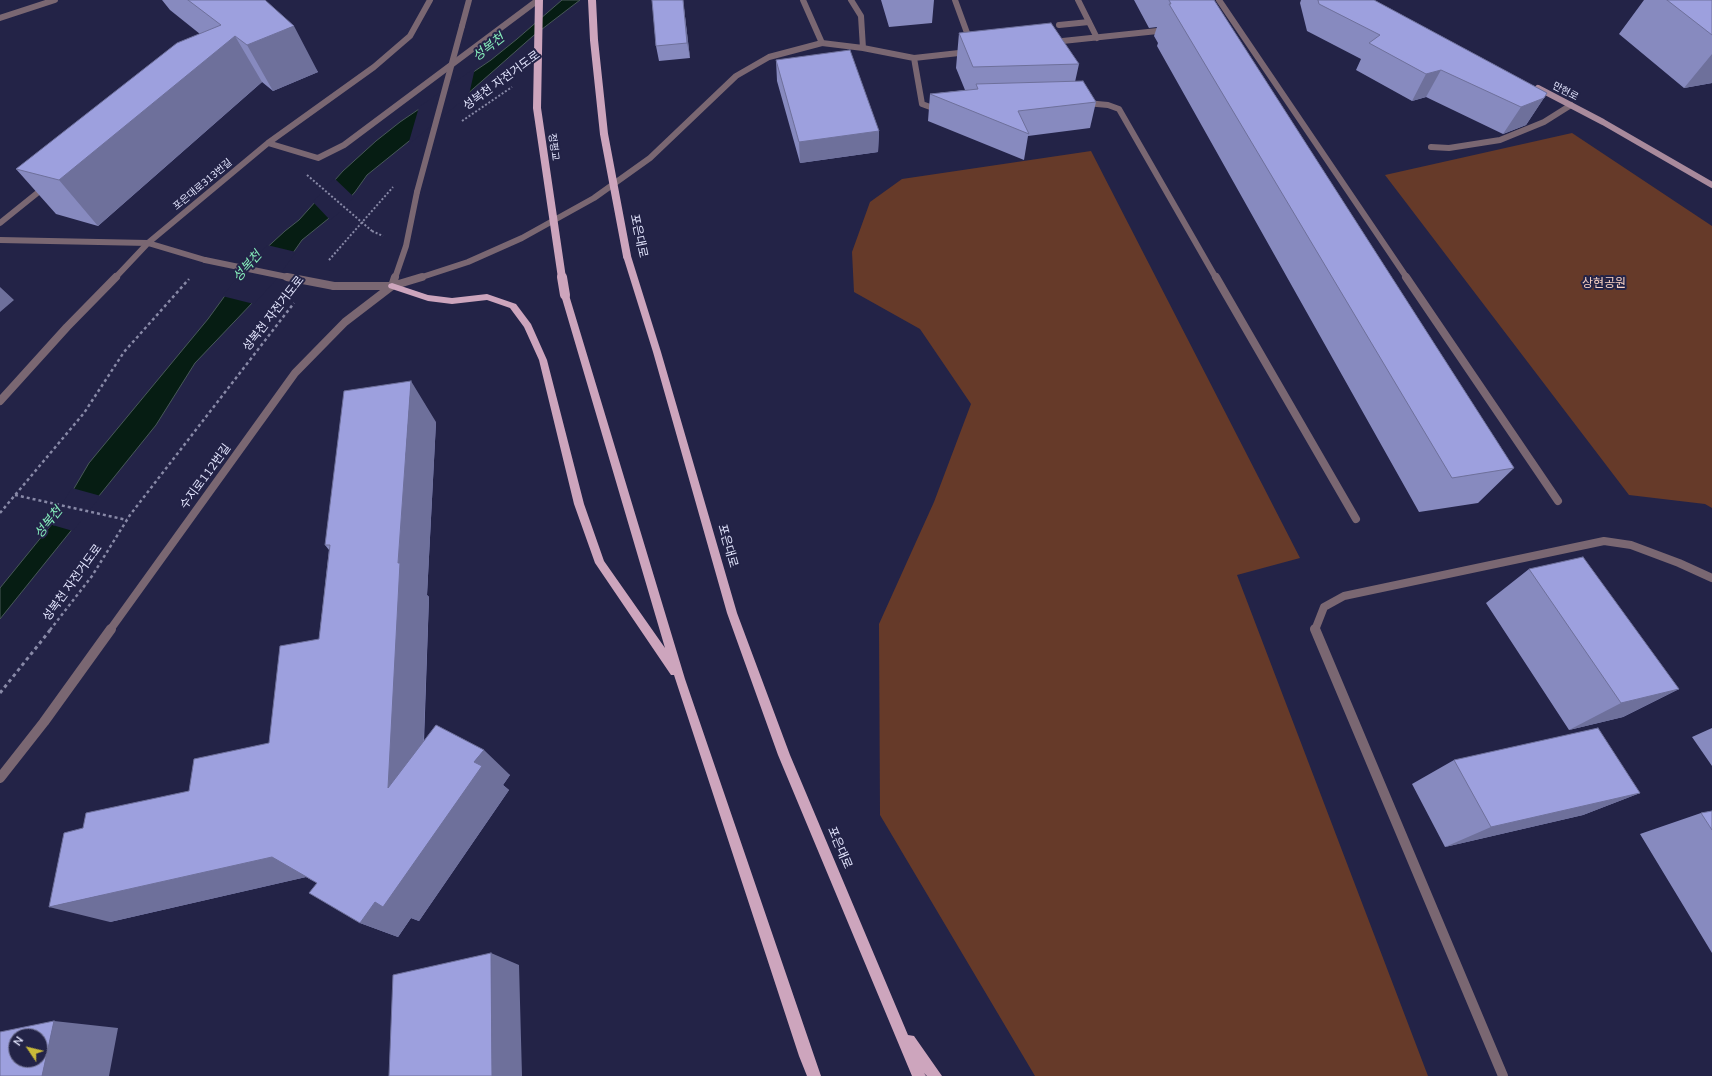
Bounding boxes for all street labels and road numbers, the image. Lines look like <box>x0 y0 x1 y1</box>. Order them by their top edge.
street label: 성복천 자전거도로 <box>461 48 543 114</box>
street label: 만현로 <box>1550 80 1580 104</box>
street label: 정평교 <box>545 132 561 162</box>
street label: 포은대로313번길 <box>171 157 235 213</box>
street label: 포은대로 <box>626 213 650 259</box>
street label: 성복천 자전거도로 <box>240 274 308 354</box>
street label: 수지로112번길 <box>178 442 234 512</box>
street label: 포은대로 <box>714 523 740 569</box>
street label: 성복천 자전거도로 <box>40 542 106 624</box>
street label: 포은대로 <box>824 825 854 871</box>

